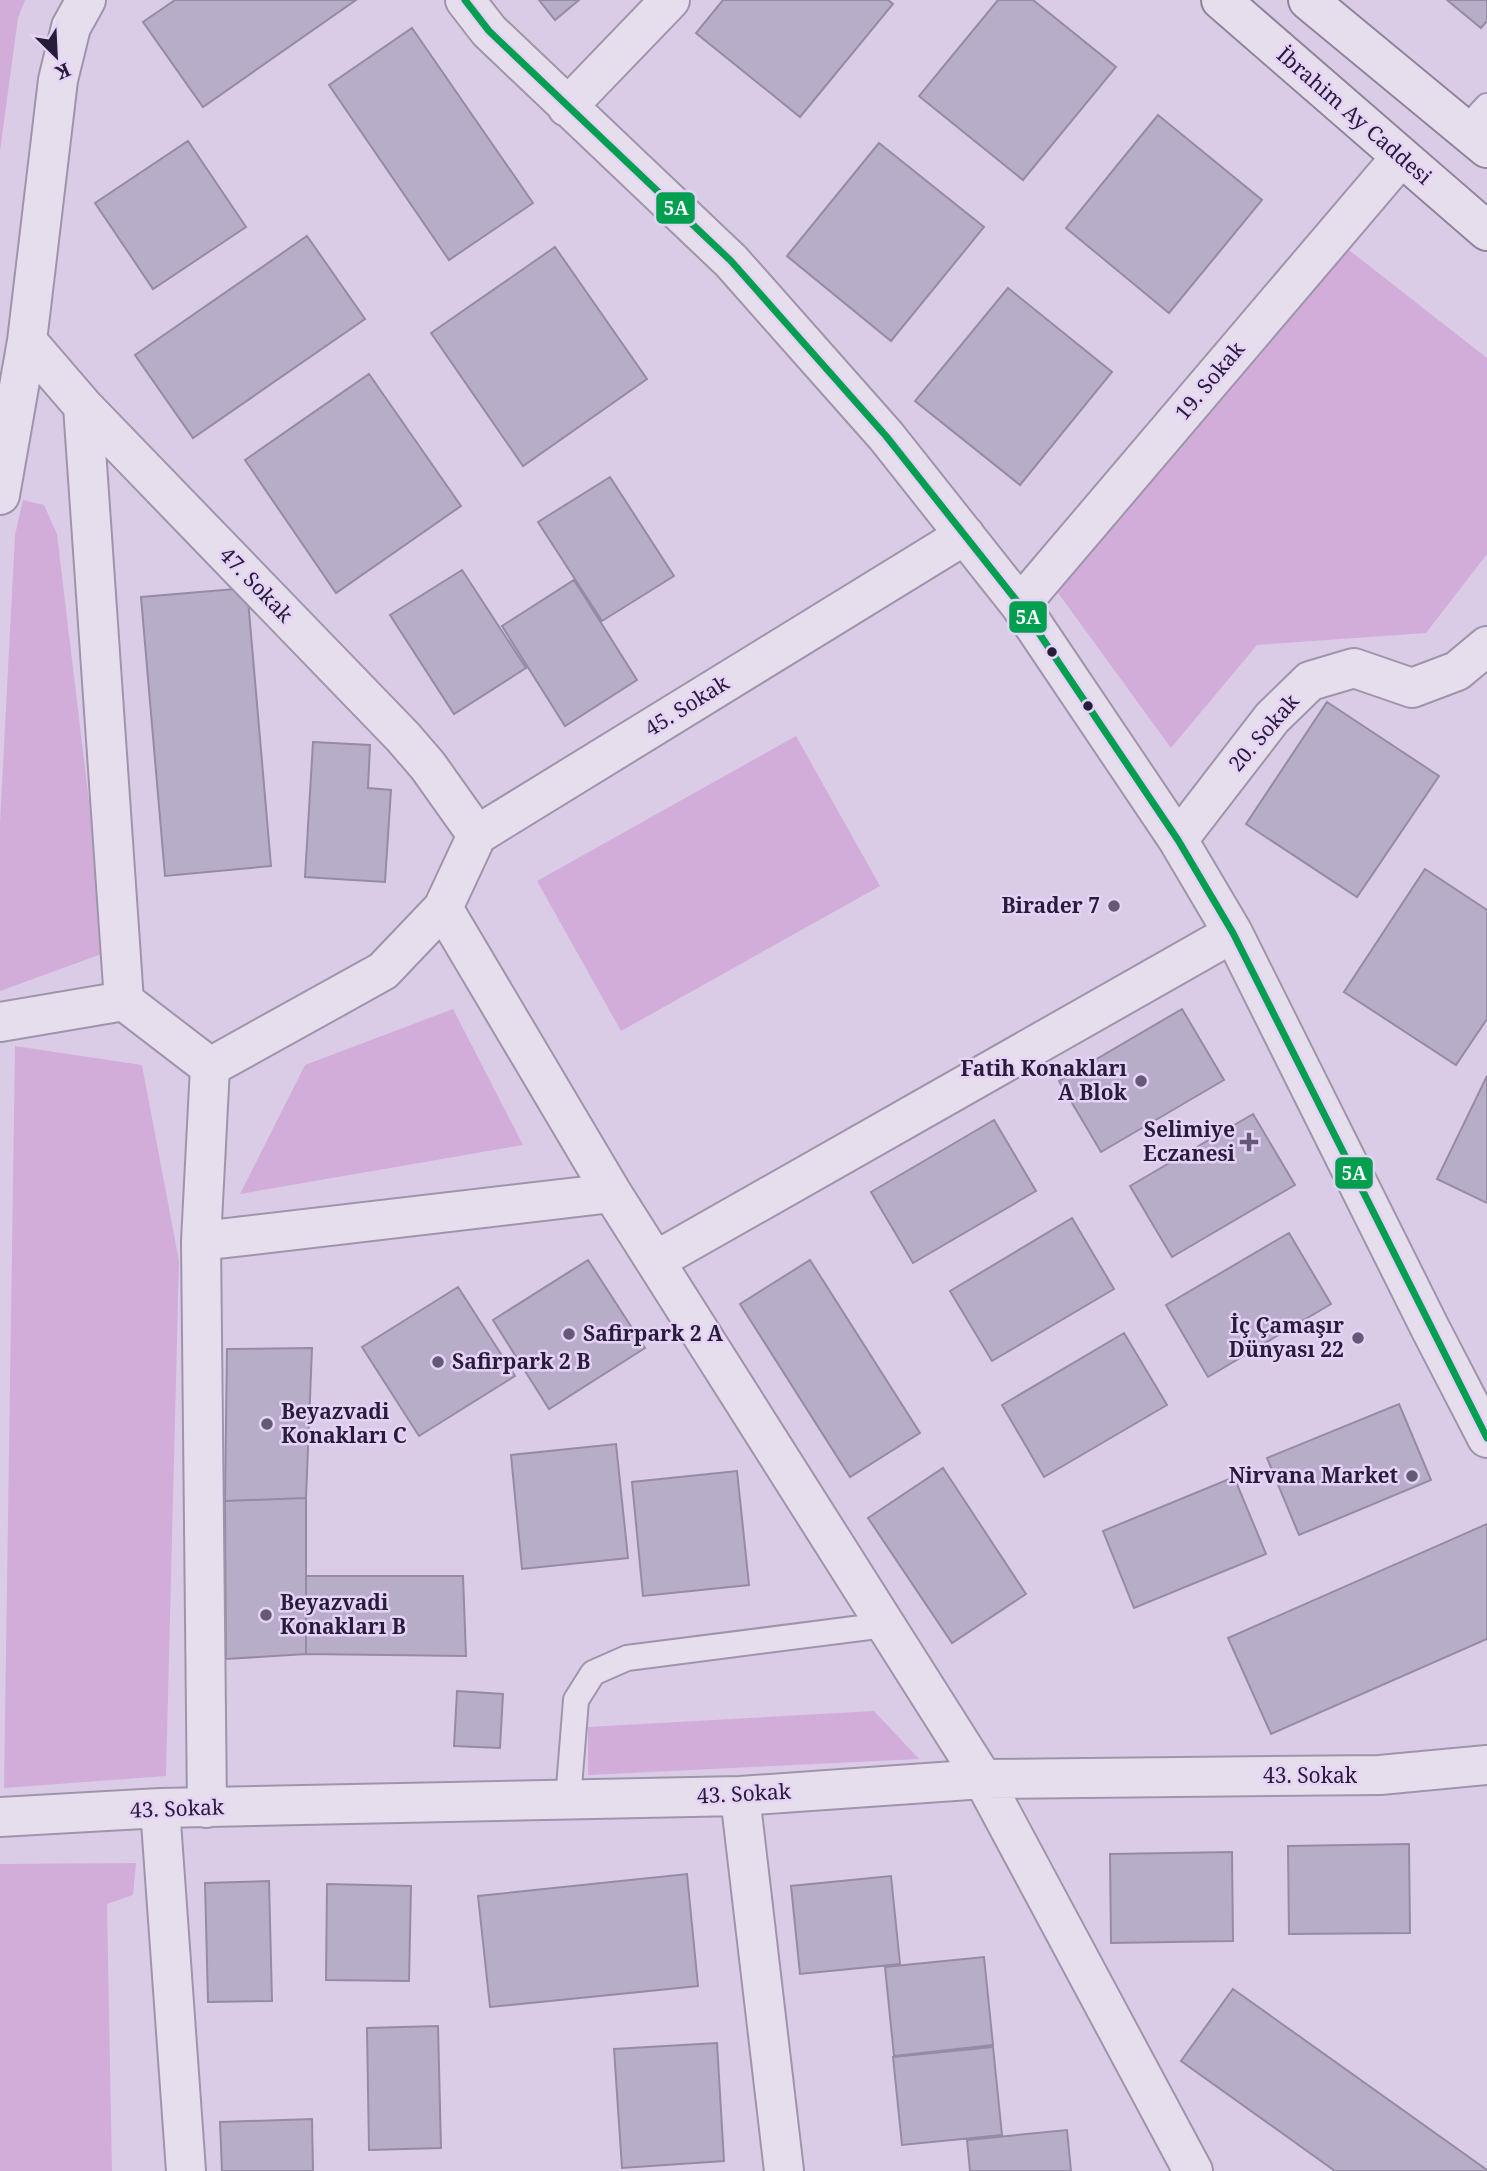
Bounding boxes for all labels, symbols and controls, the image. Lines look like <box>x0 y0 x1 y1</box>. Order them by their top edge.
north arrow <box>21 21 91 91</box>
street label: İbrahim Ay Caddesi <box>1271 40 1438 190</box>
text: K <box>51 57 75 86</box>
line badge: 5A <box>655 191 696 225</box>
text: 5A <box>663 195 689 221</box>
street label: 19. Sokak <box>1168 335 1251 425</box>
street label: 47. Sokak <box>214 541 300 628</box>
line badge: 5A <box>1008 600 1048 634</box>
text: 5A <box>1015 604 1041 630</box>
unlabelled marker <box>1045 645 1059 659</box>
street label: 45. Sokak <box>639 668 734 742</box>
street label: 20. Sokak <box>1222 687 1305 777</box>
unlabelled marker <box>1081 699 1095 713</box>
place label: Birader 7 <box>1001 891 1100 919</box>
marker: Birader 7 <box>1106 898 1122 914</box>
place label: Fatih Konakları A Blok <box>961 1054 1128 1106</box>
marker: Fatih Konakları A Blok <box>1133 1073 1149 1089</box>
place label: Selimiye Eczanesi <box>1143 1115 1236 1167</box>
marker: Selimiye Eczanesi <box>1241 1134 1257 1150</box>
line badge: 5A <box>1334 1156 1374 1190</box>
text: 5A <box>1341 1160 1367 1186</box>
place label: İç Çamaşır Dünyası 22 <box>1229 1311 1344 1363</box>
place label: Safirpark 2 A <box>583 1319 723 1347</box>
marker: Safirpark 2 A <box>561 1326 577 1342</box>
marker: İç Çamaşır Dünyası 22 <box>1350 1330 1366 1346</box>
place label: Safirpark 2 B <box>452 1347 590 1375</box>
marker: Safirpark 2 B <box>430 1354 446 1370</box>
place label: Beyazvadi Konakları C <box>281 1397 407 1449</box>
marker: Beyazvadi Konakları C <box>259 1416 275 1432</box>
place label: Nirvana Market <box>1229 1461 1398 1489</box>
marker: Nirvana Market <box>1404 1468 1420 1484</box>
place label: Beyazvadi Konakları B <box>280 1588 406 1640</box>
marker: Beyazvadi Konakları B <box>258 1607 274 1623</box>
street label: 43. Sokak <box>1263 1761 1358 1789</box>
street label: 43. Sokak <box>696 1777 792 1809</box>
street label: 43. Sokak <box>129 1792 225 1824</box>

